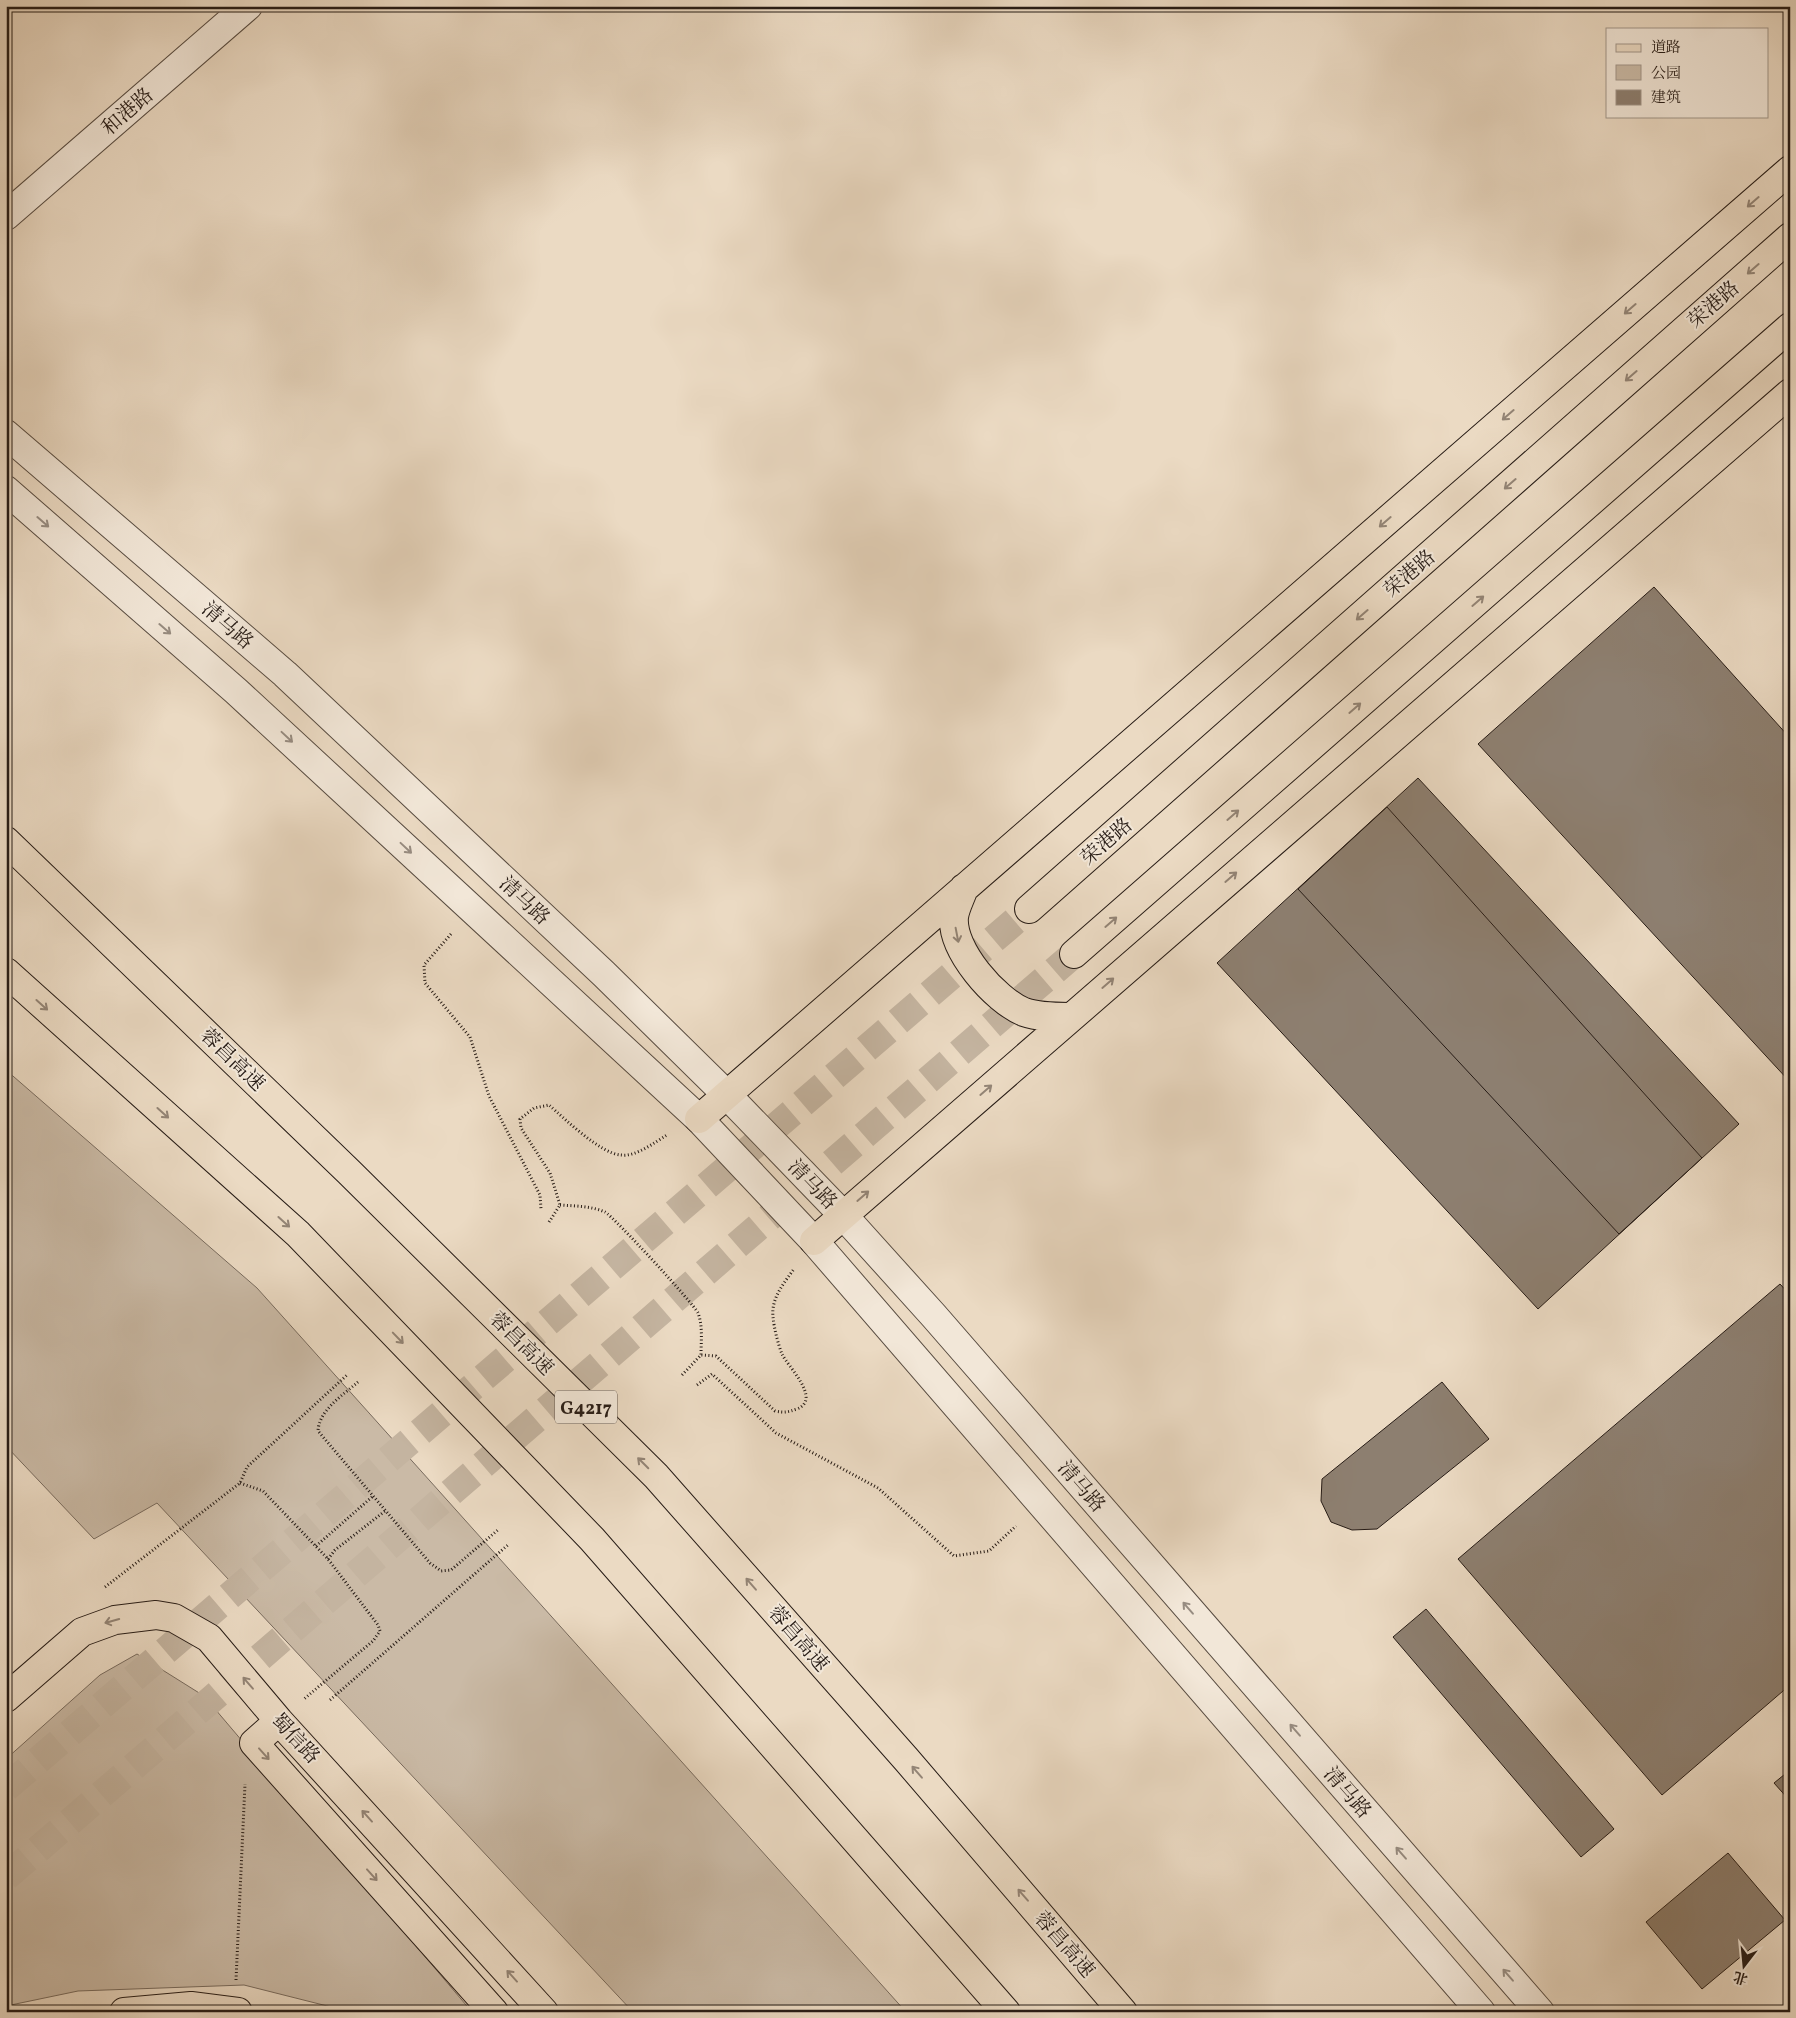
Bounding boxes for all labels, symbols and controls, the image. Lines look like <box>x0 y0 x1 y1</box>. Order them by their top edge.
legend <box>1606 28 1768 118</box>
text: 道路 <box>1651 38 1681 59</box>
text: 公园 <box>1651 64 1681 85</box>
street label: 和港路 <box>96 82 160 143</box>
text: 建筑 <box>1651 88 1681 109</box>
one-way arrow <box>1747 196 1760 207</box>
one-way arrow <box>1747 263 1760 275</box>
street label: 荣港路 <box>1682 275 1746 336</box>
one-way arrow <box>1624 303 1637 314</box>
one-way arrow <box>1625 371 1638 382</box>
one-way arrow <box>1501 409 1514 421</box>
one-way arrow <box>1503 478 1516 490</box>
one-way arrow <box>1379 516 1392 527</box>
one-way arrow <box>36 517 49 528</box>
street label: 荣港路 <box>1378 544 1442 605</box>
one-way arrow <box>1471 595 1484 607</box>
street label: 清马路 <box>195 596 259 657</box>
one-way arrow <box>1355 609 1368 621</box>
one-way arrow <box>159 623 172 635</box>
one-way arrow <box>1349 702 1362 714</box>
one-way arrow <box>280 732 293 743</box>
one-way arrow <box>1227 809 1240 821</box>
street label: 荣港路 <box>1075 812 1139 873</box>
one-way arrow <box>399 842 412 854</box>
street label: 清马路 <box>492 871 555 932</box>
one-way arrow <box>1225 871 1238 883</box>
one-way arrow <box>1104 917 1117 928</box>
one-way arrow <box>953 927 963 943</box>
one-way arrow <box>1102 978 1115 989</box>
one-way arrow <box>36 999 49 1010</box>
street label: 蓉昌高速 <box>193 1023 270 1098</box>
one-way arrow <box>979 1084 992 1095</box>
one-way arrow <box>157 1107 170 1119</box>
street label: 清马路 <box>781 1154 842 1217</box>
one-way arrow <box>856 1190 869 1202</box>
one-way arrow <box>277 1216 290 1228</box>
street label: 蓉昌高速 <box>482 1306 559 1383</box>
one-way arrow <box>392 1332 404 1344</box>
road number: G4217 <box>555 1390 617 1424</box>
street label: 清马路 <box>1050 1455 1111 1519</box>
one-way arrow <box>637 1457 649 1470</box>
one-way arrow <box>746 1578 757 1591</box>
street label: 蓉昌高速 <box>761 1600 834 1679</box>
one-way arrow <box>1182 1601 1194 1614</box>
one-way arrow <box>105 1617 121 1627</box>
one-way arrow <box>242 1677 253 1690</box>
street label: 蜀信路 <box>264 1708 325 1771</box>
one-way arrow <box>1289 1724 1300 1737</box>
one-way arrow <box>258 1748 270 1761</box>
street label: 清马路 <box>1316 1761 1377 1825</box>
one-way arrow <box>911 1765 923 1778</box>
one-way arrow <box>361 1810 373 1823</box>
one-way arrow <box>1396 1846 1407 1859</box>
one-way arrow <box>367 1869 378 1882</box>
one-way arrow <box>1017 1889 1028 1902</box>
street label: 蓉昌高速 <box>1027 1906 1100 1985</box>
north arrow <box>1718 1940 1768 1990</box>
text: 北 <box>1731 1966 1750 1988</box>
one-way arrow <box>506 1969 517 1982</box>
one-way arrow <box>1503 1969 1514 1982</box>

